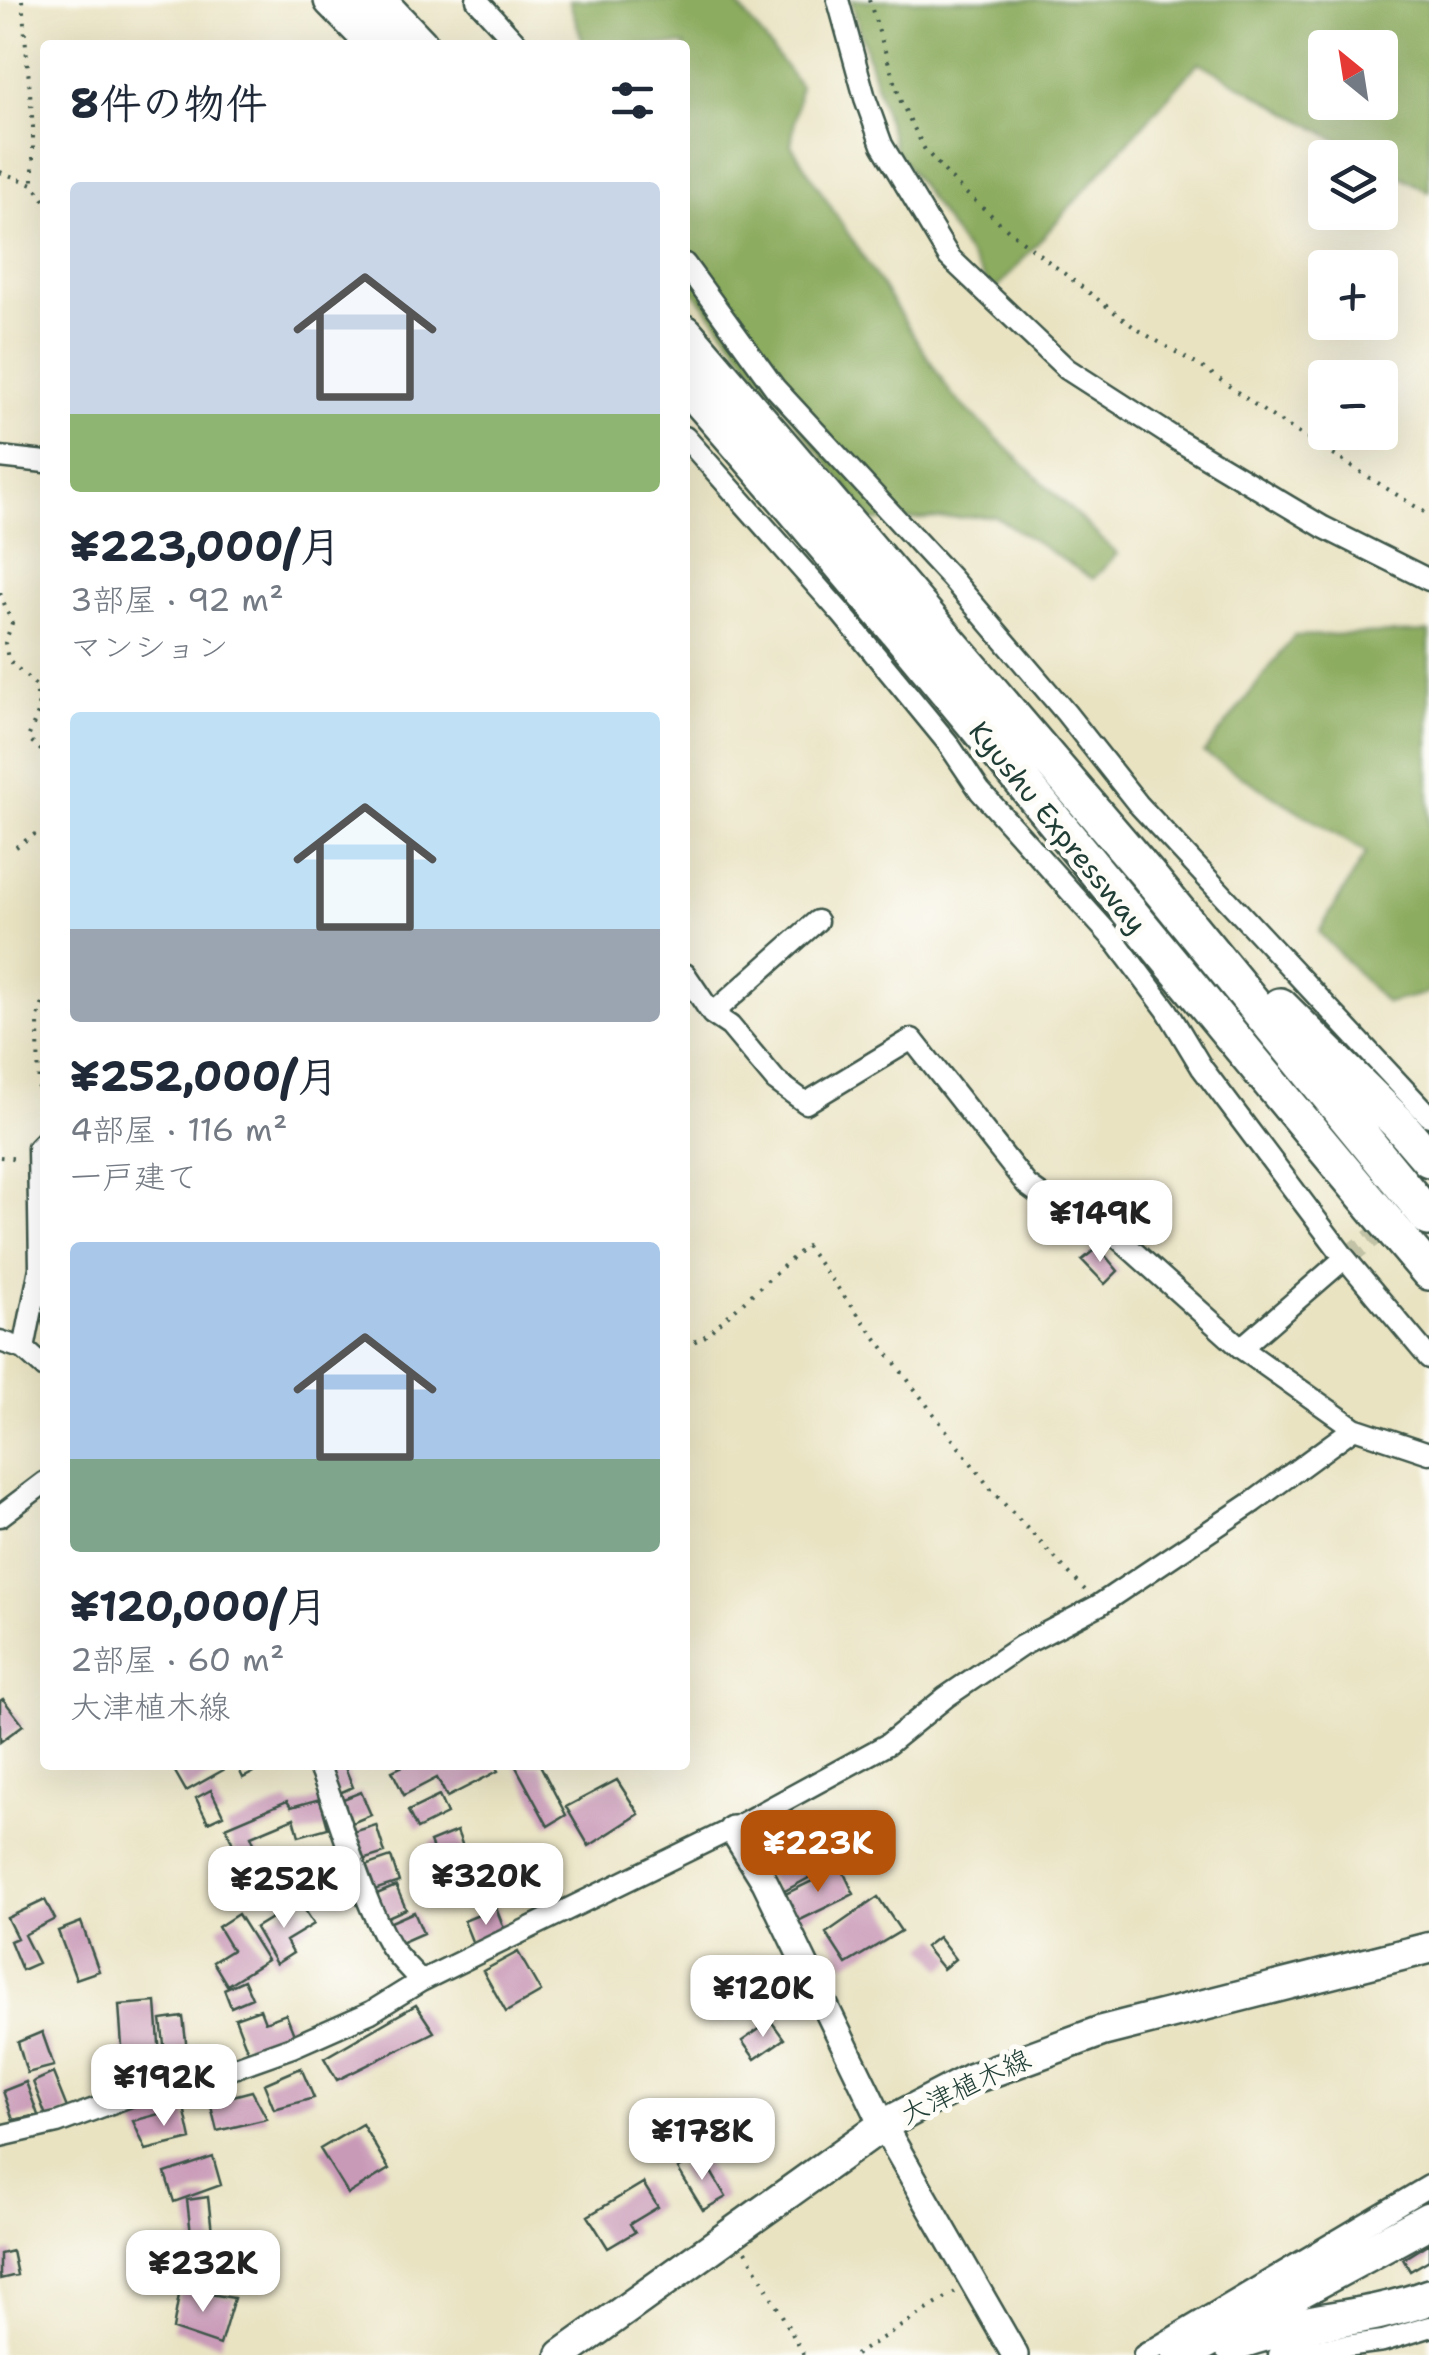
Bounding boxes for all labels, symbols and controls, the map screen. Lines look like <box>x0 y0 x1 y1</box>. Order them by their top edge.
north arrow <box>1308 30 1398 120</box>
map controls <box>1308 30 1398 450</box>
icon: filters <box>605 73 660 128</box>
text: 8件の物件 <box>70 75 267 131</box>
button: layers <box>1308 140 1398 230</box>
icon: home <box>275 247 455 427</box>
button: + <box>1308 250 1398 340</box>
button: − <box>1308 360 1398 450</box>
text: ¥223,000/月 <box>70 518 341 574</box>
text: 3部屋 · 92 m² <box>70 578 284 621</box>
text: マンション <box>70 625 229 668</box>
street label: Kyushu Expressway <box>961 713 1155 941</box>
icon: home <box>275 777 455 957</box>
text: ¥252,000/月 <box>70 1048 339 1104</box>
text: 4部屋 · 116 m² <box>70 1108 287 1151</box>
text: 一戸建て <box>70 1155 198 1198</box>
pin: ¥149K <box>1030 1180 1170 1265</box>
text: ¥149K <box>1049 1191 1151 1234</box>
icon: home <box>275 1307 455 1487</box>
text: ¥120,000/月 <box>70 1578 328 1634</box>
text: 2部屋 · 60 m² <box>70 1638 284 1681</box>
text: 大津植木線 <box>70 1685 230 1728</box>
pin: ¥223K <box>748 1810 888 1895</box>
text: ¥223K <box>763 1821 873 1864</box>
pin: ¥320K <box>416 1843 556 1928</box>
pin: ¥252K <box>214 1846 354 1931</box>
text: ¥320K <box>431 1854 541 1897</box>
text: ¥252K <box>230 1857 338 1900</box>
pin: ¥120K <box>693 1955 833 2040</box>
text: ¥120K <box>712 1966 814 2009</box>
street label: 大津植木線 <box>894 2039 1036 2133</box>
pin: ¥192K <box>94 2044 234 2129</box>
text: ¥192K <box>113 2055 215 2098</box>
pin: ¥178K <box>632 2098 772 2183</box>
text: ¥178K <box>651 2109 753 2152</box>
pin: ¥232K <box>133 2230 273 2315</box>
text: ¥232K <box>148 2241 258 2284</box>

